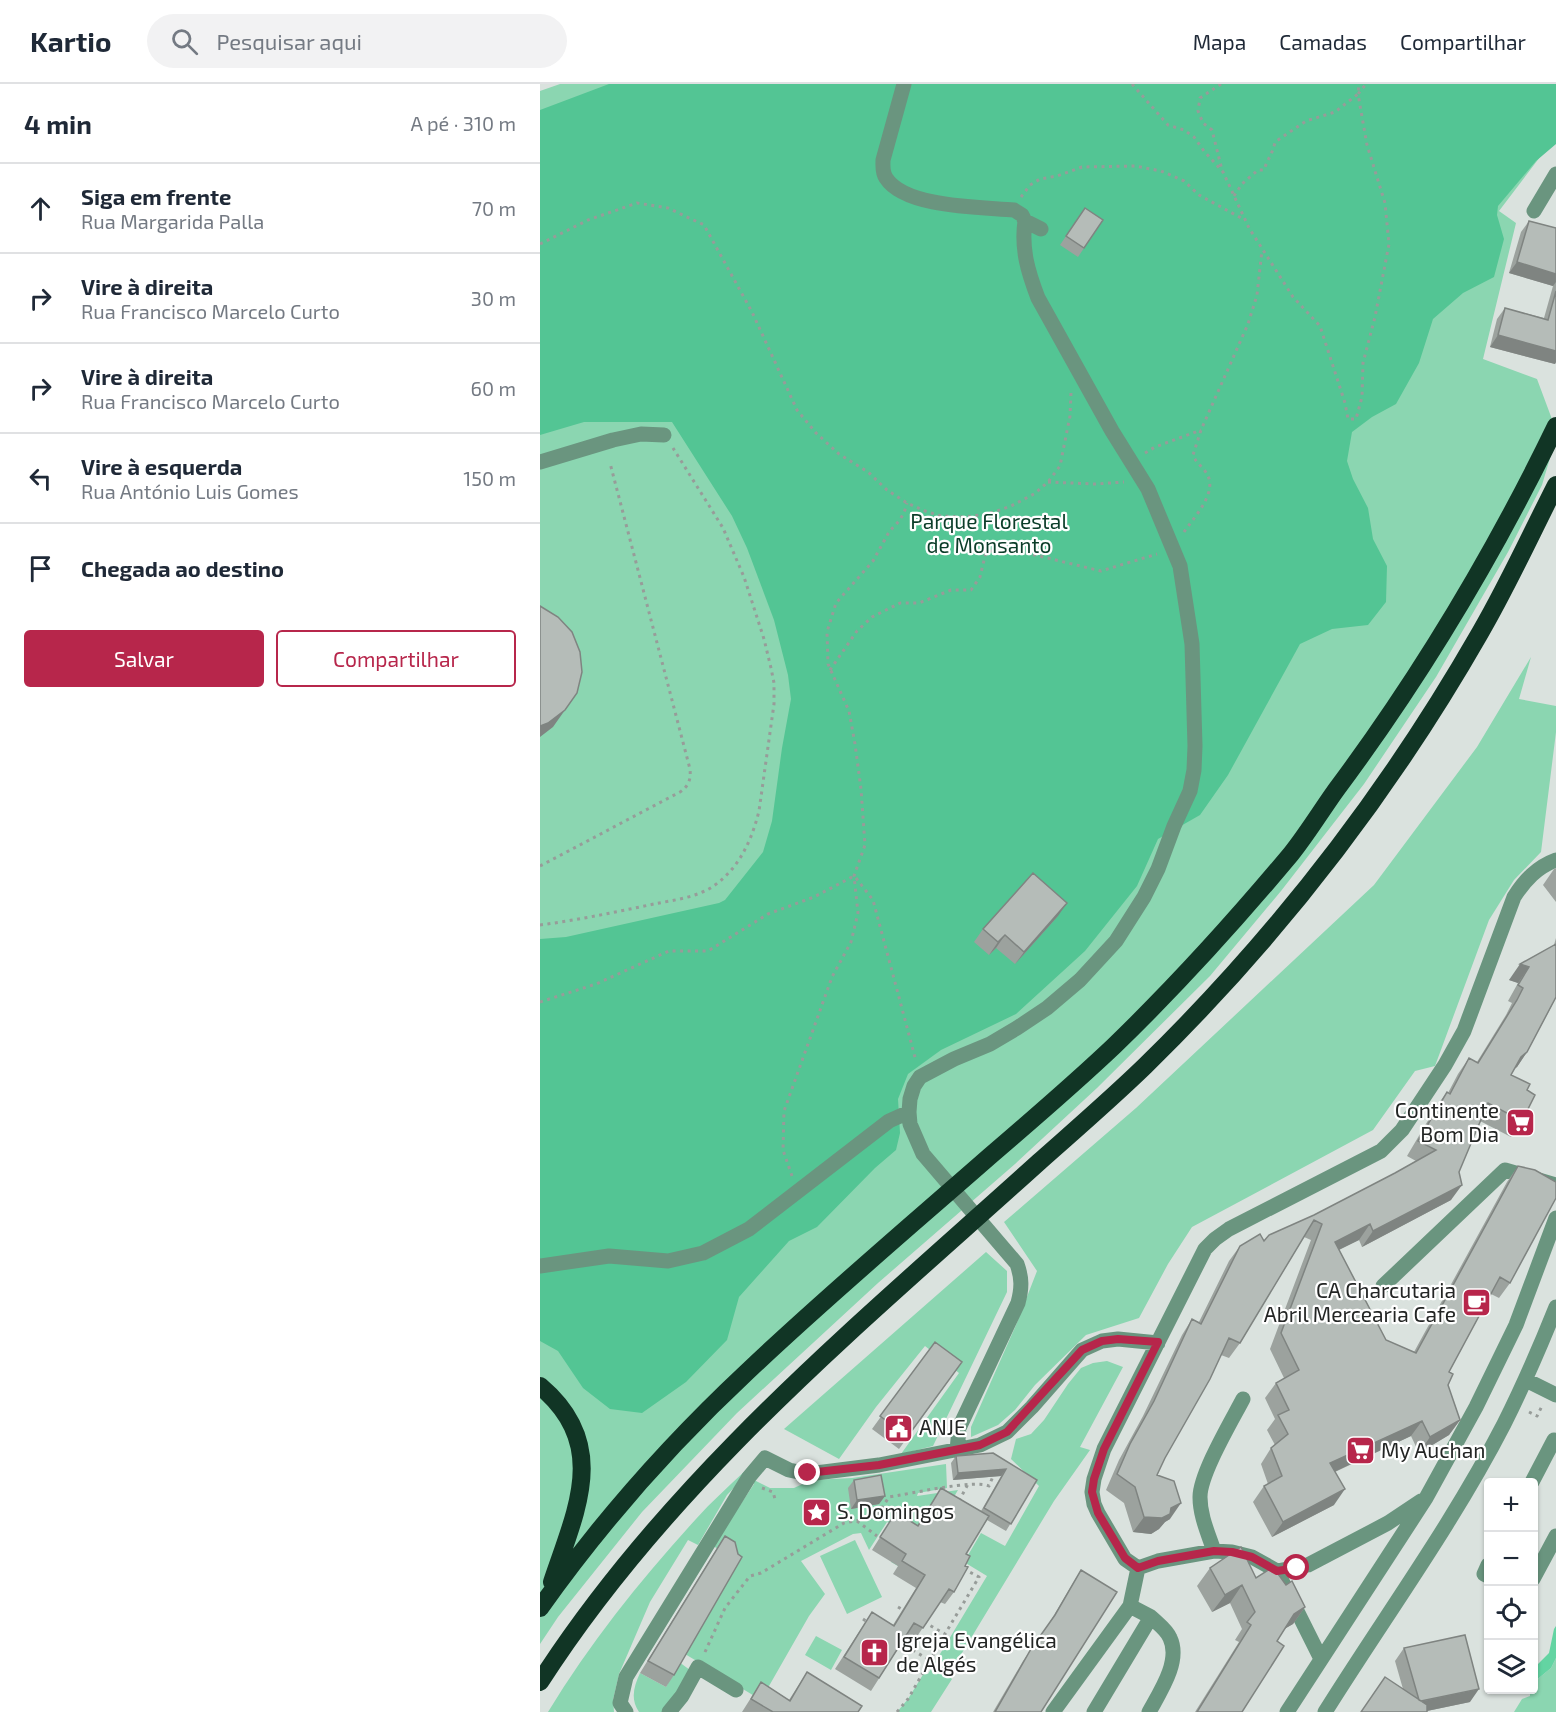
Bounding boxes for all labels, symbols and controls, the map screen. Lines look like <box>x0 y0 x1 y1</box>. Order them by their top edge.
search box <box>147 14 567 68</box>
text: Kartio <box>30 24 111 58</box>
icon: search <box>168 25 201 58</box>
text: Pesquisar aqui <box>216 28 362 54</box>
text: Mapa <box>1193 29 1246 54</box>
text: Camadas <box>1279 29 1367 54</box>
text: Compartilhar <box>1400 29 1526 54</box>
text: 4 min <box>24 108 92 139</box>
text: A pé · 310 m <box>410 111 516 135</box>
text: Siga em frente <box>81 183 231 209</box>
icon: ahead <box>24 192 57 225</box>
text: 70 m <box>472 196 516 220</box>
text: Rua Margarida Palla <box>81 209 264 233</box>
text: Vire à direita <box>81 273 213 299</box>
icon: right <box>24 282 57 315</box>
text: 30 m <box>471 286 516 310</box>
text: Rua Francisco Marcelo Curto <box>81 299 340 323</box>
text: Vire à direita <box>81 363 213 389</box>
icon: right <box>24 372 57 405</box>
text: 60 m <box>471 376 516 400</box>
text: Rua Francisco Marcelo Curto <box>81 389 340 413</box>
text: Vire à esquerda <box>81 453 242 479</box>
icon: left <box>24 462 57 495</box>
text: 150 m <box>463 466 516 490</box>
text: Rua António Luis Gomes <box>81 479 299 503</box>
park label: Parque Florestal de Monsanto <box>910 508 1068 557</box>
icon: arrive <box>24 552 57 585</box>
text: Chegada ao destino <box>81 555 284 581</box>
button: Salvar <box>24 630 264 687</box>
button: Compartilhar <box>276 630 516 687</box>
place label: Continente Bom Dia <box>1395 1097 1499 1146</box>
supermarket icon: Continente Bom Dia <box>1504 1107 1536 1139</box>
place label: CA Charcutaria Abril Mercearia Cafe <box>1264 1277 1456 1326</box>
cafe icon: CA Charcutaria Abril Mercearia Cafe <box>1461 1287 1493 1319</box>
public building icon: ANJE <box>882 1412 914 1444</box>
place label: ANJE <box>919 1414 966 1439</box>
supermarket icon: My Auchan <box>1344 1435 1376 1467</box>
place label: My Auchan <box>1381 1437 1485 1462</box>
route end <box>794 1459 820 1485</box>
map controls <box>1484 1478 1538 1694</box>
button: + <box>1484 1478 1538 1532</box>
place icon: S. Domingos <box>800 1496 832 1528</box>
place label: S. Domingos <box>837 1498 954 1523</box>
button: − <box>1484 1532 1538 1586</box>
route start <box>1283 1554 1309 1580</box>
button: locate <box>1484 1586 1538 1640</box>
place label: Igreja Evangélica de Algés <box>896 1627 1057 1676</box>
church icon: Igreja Evangélica de Algés <box>859 1637 891 1669</box>
button: layers <box>1484 1640 1538 1694</box>

